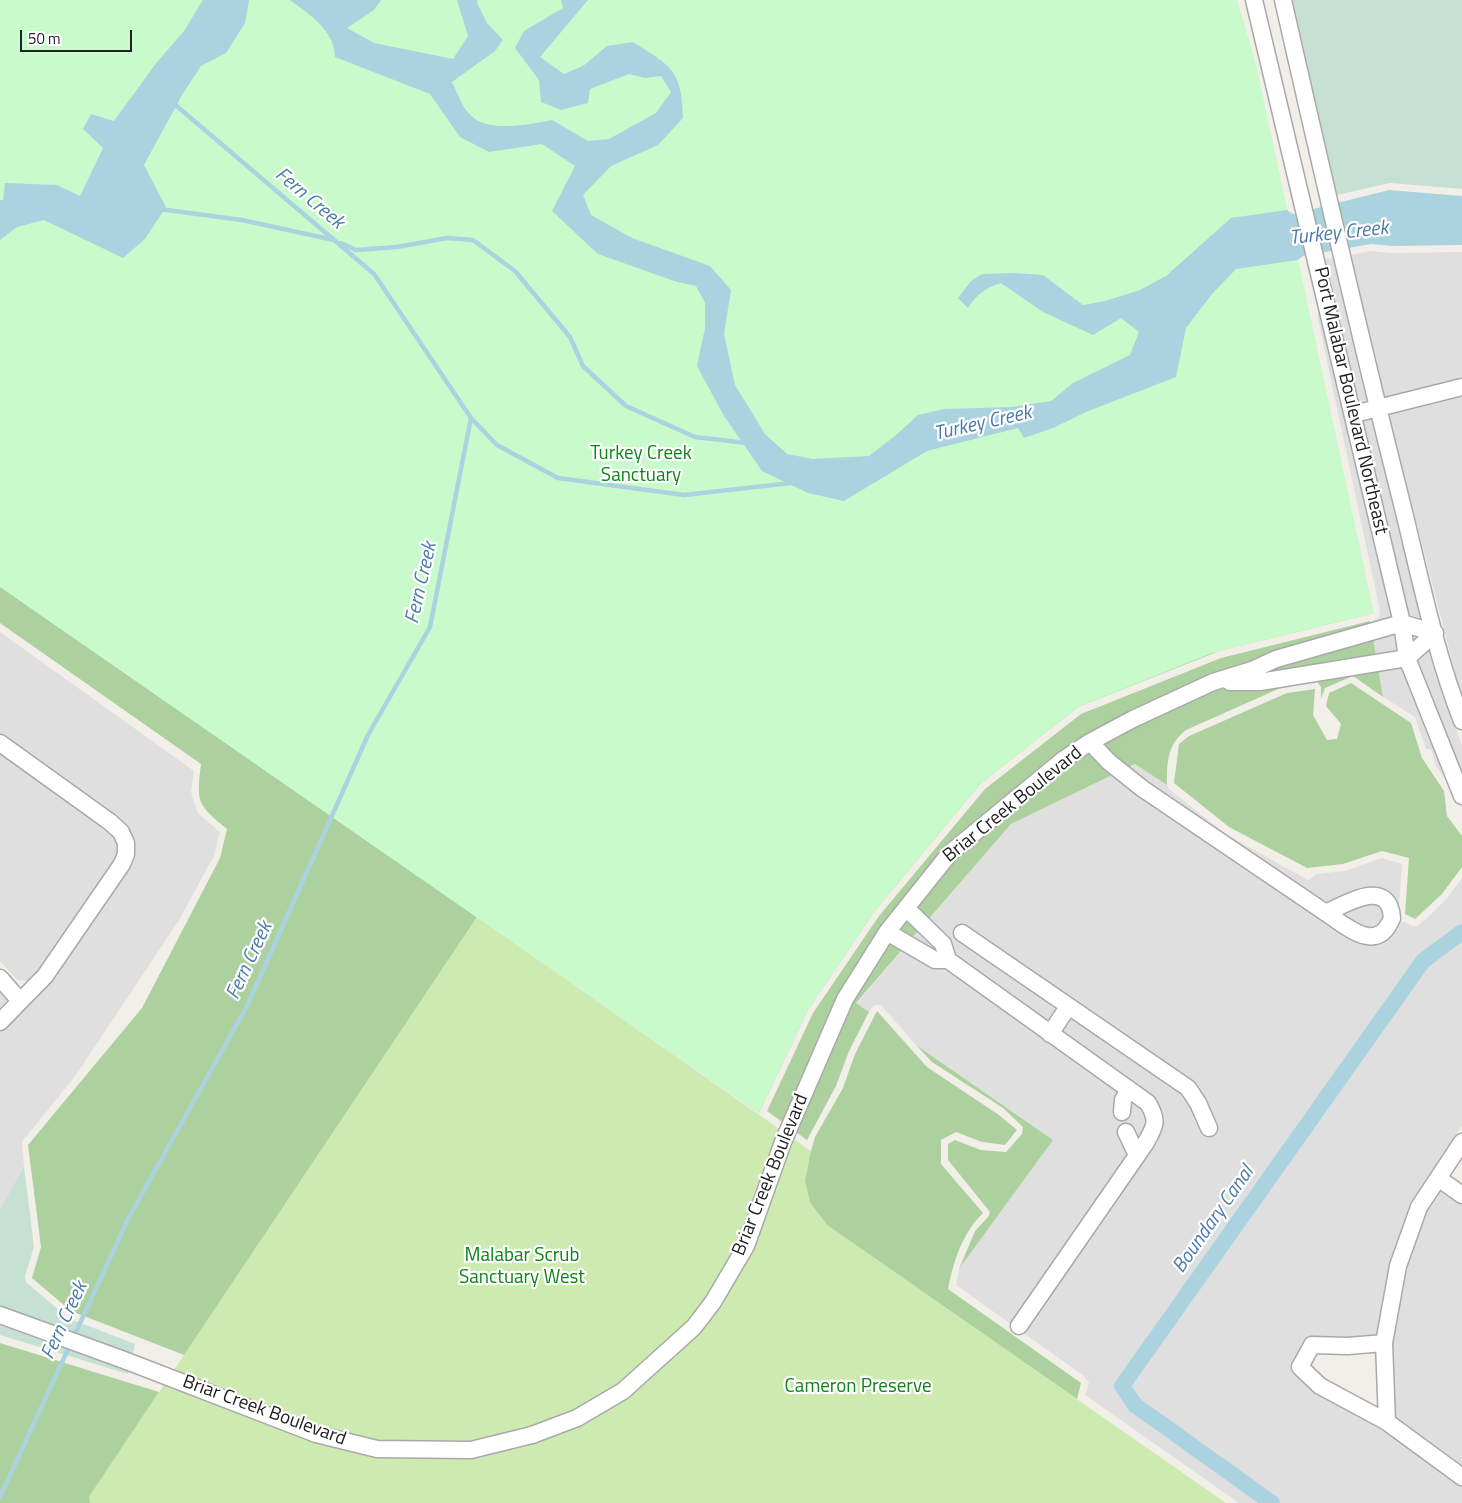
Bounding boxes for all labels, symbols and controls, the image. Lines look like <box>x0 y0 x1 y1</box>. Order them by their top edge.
scale bar <box>22 20 135 52</box>
text: 50 m <box>28 27 61 50</box>
water label: Fern Creek <box>270 163 348 235</box>
water label: Turkey Creek <box>1289 217 1389 251</box>
street label: Port Malabar Boulevard Northeast <box>1308 265 1392 537</box>
water label: Turkey Creek <box>932 401 1034 447</box>
park label: Turkey Creek Sanctuary <box>590 443 692 487</box>
water label: Fern Creek <box>401 540 443 626</box>
street label: Briar Creek Boulevard <box>939 742 1087 868</box>
water label: Fern Creek <box>222 918 278 1004</box>
street label: Briar Creek Boulevard <box>728 1091 814 1259</box>
water label: Boundary Canal <box>1168 1162 1260 1278</box>
park label: Malabar Scrub Sanctuary West <box>459 1245 585 1289</box>
water label: Fern Creek <box>37 1278 93 1364</box>
street label: Briar Creek Boulevard <box>179 1371 349 1451</box>
park label: Cameron Preserve <box>785 1376 931 1398</box>

